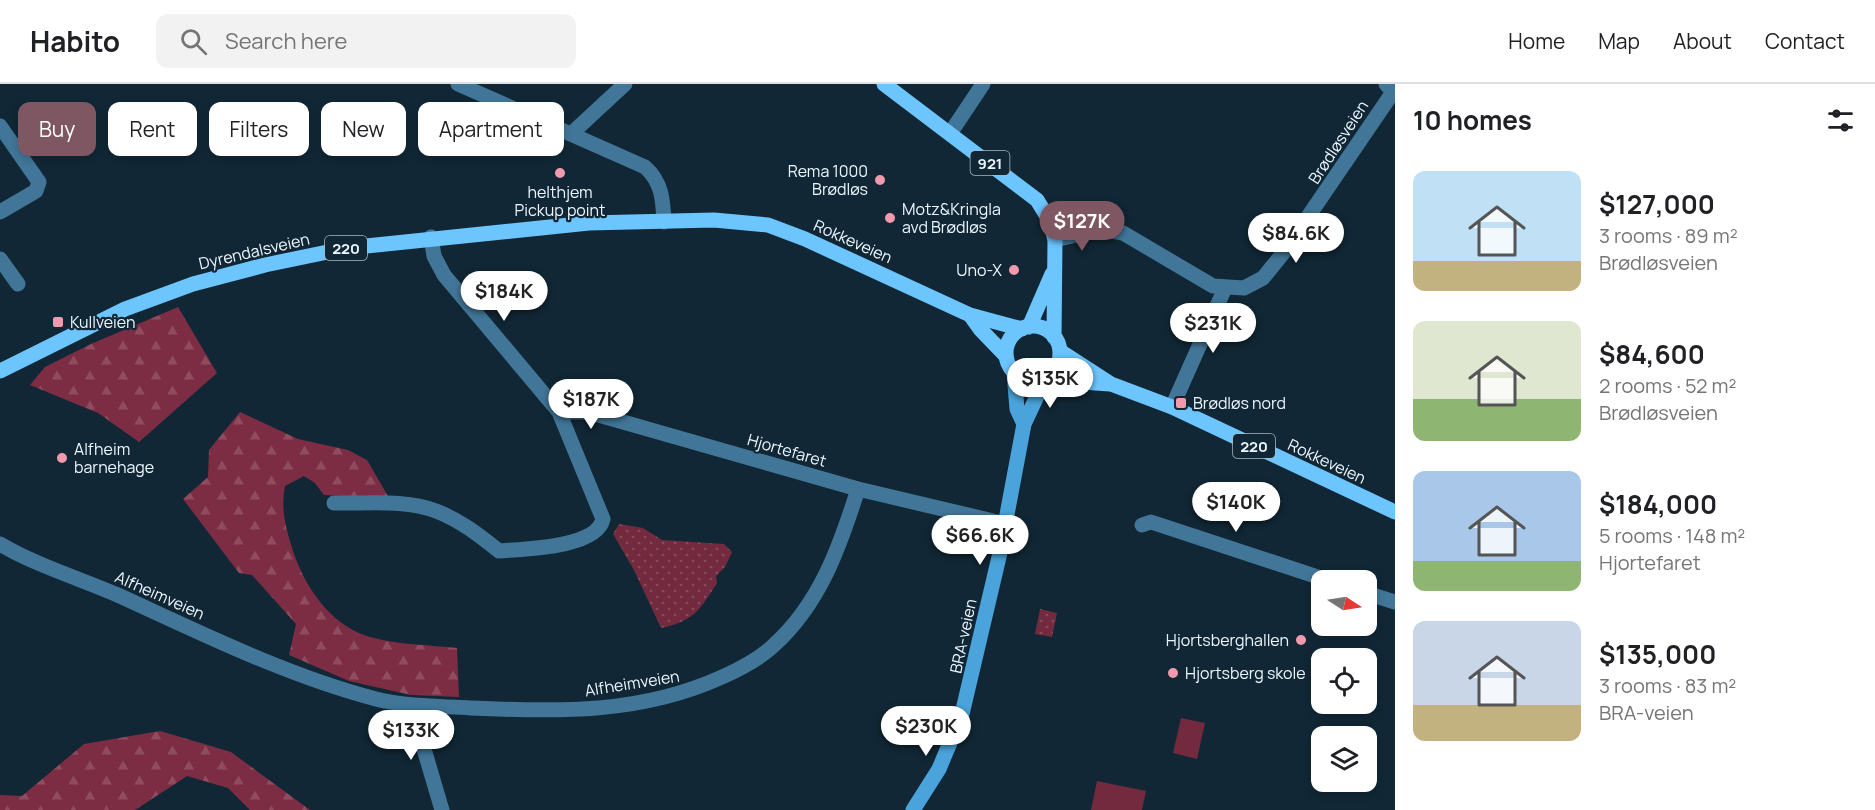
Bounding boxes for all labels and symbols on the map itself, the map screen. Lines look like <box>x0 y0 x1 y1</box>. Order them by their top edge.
street label: Brødløsveien <box>1303 96 1373 188</box>
road number: 921 <box>970 151 1010 175</box>
place label: Rema 1000 Brødløs <box>788 160 868 200</box>
marker: helthjem Pickup point <box>553 166 567 180</box>
marker: Rema 1000 Brødløs <box>873 173 887 187</box>
place label: helthjem Pickup point <box>515 181 605 221</box>
place label: Motz&Kringla avd Brødløs <box>902 198 1001 238</box>
pin: $127K <box>1040 201 1124 252</box>
marker: Motz&Kringla avd Brødløs <box>883 211 897 225</box>
pin: $84.6K <box>1247 213 1345 264</box>
street label: Rokkeveien <box>810 214 896 268</box>
street label: Dyrendalsveien <box>196 228 312 274</box>
road number: 220 <box>325 236 367 260</box>
place label: Uno-X <box>956 259 1002 281</box>
marker: Uno-X <box>1007 263 1021 277</box>
pin: $184K <box>462 271 546 322</box>
pin: $231K <box>1171 303 1255 354</box>
place label: Kullveien <box>70 311 135 333</box>
marker: Kullveien <box>51 315 65 329</box>
pin: $135K <box>1008 358 1092 409</box>
pin: $187K <box>549 379 633 430</box>
place label: Brødløs nord <box>1193 392 1286 414</box>
marker: Brødløs nord <box>1174 396 1188 410</box>
street label: Hjortefaret <box>745 428 829 472</box>
street label: Rokkeveien <box>1284 433 1370 489</box>
road number: 220 <box>1233 434 1275 458</box>
place label: Alfheim barnehage <box>74 438 154 478</box>
marker: Alfheim barnehage <box>55 451 69 465</box>
pin: $140K <box>1194 482 1278 533</box>
pin: $66.6K <box>931 515 1029 566</box>
street label: Alfheimveien <box>112 565 208 625</box>
north arrow <box>1311 570 1377 636</box>
street label: BRA-veien <box>944 597 982 675</box>
place label: Hjortsberghallen <box>1166 629 1289 651</box>
marker: Hjortsberghallen <box>1294 633 1308 647</box>
place label: Hjortsberg skole <box>1185 662 1306 684</box>
street label: Alfheimveien <box>583 665 681 701</box>
marker: Hjortsberg skole <box>1166 666 1180 680</box>
pin: $230K <box>884 706 968 757</box>
pin: $133K <box>369 710 453 761</box>

